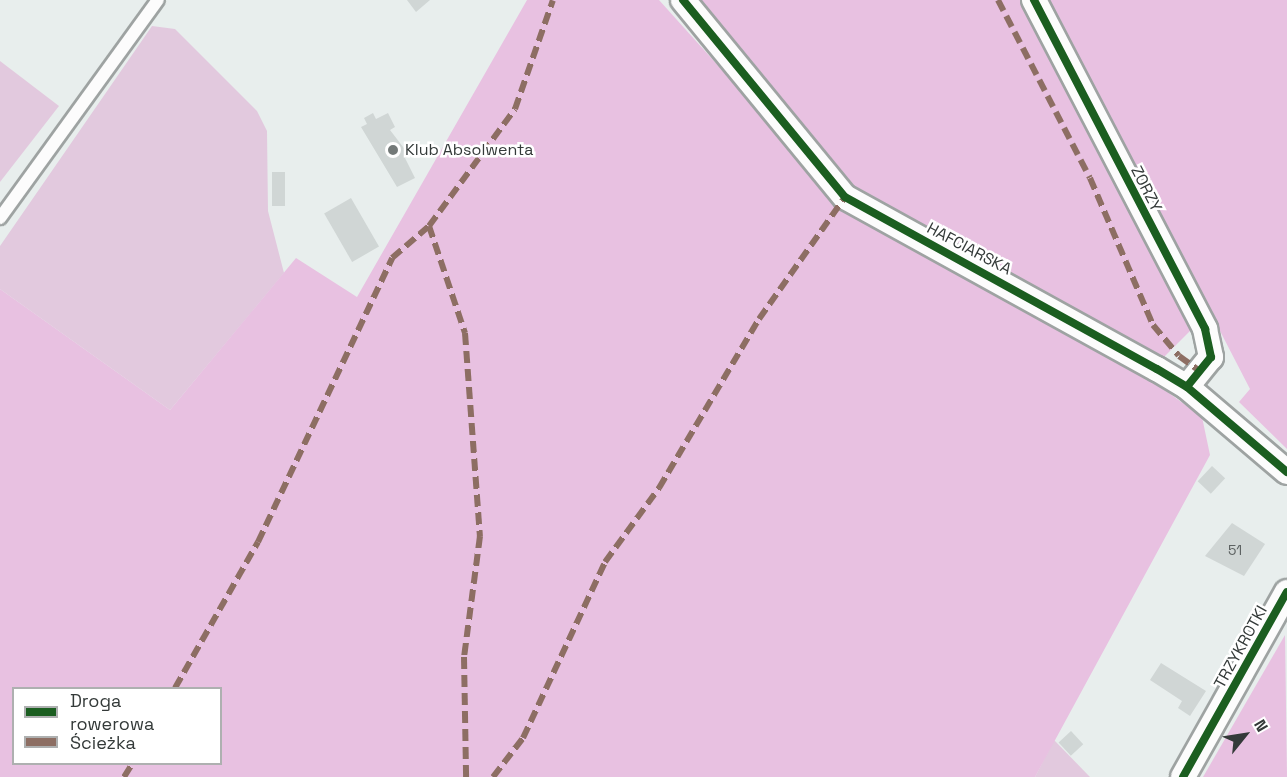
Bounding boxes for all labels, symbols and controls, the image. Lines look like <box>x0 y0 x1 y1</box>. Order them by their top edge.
place label: Klub Absolwenta <box>405 140 534 160</box>
marker: Klub Absolwenta <box>386 143 400 157</box>
street label: ZORZY <box>1126 163 1166 215</box>
street label: HAFCIARSKA <box>923 219 1015 279</box>
house number: 51 <box>1228 542 1242 558</box>
street label: TRZYKROTKI <box>1210 602 1272 692</box>
legend <box>12 687 222 765</box>
text: Droga rowerowa <box>70 689 154 735</box>
north arrow <box>1215 705 1275 765</box>
text: N <box>1249 716 1273 736</box>
text: Ścieżka <box>70 731 136 754</box>

